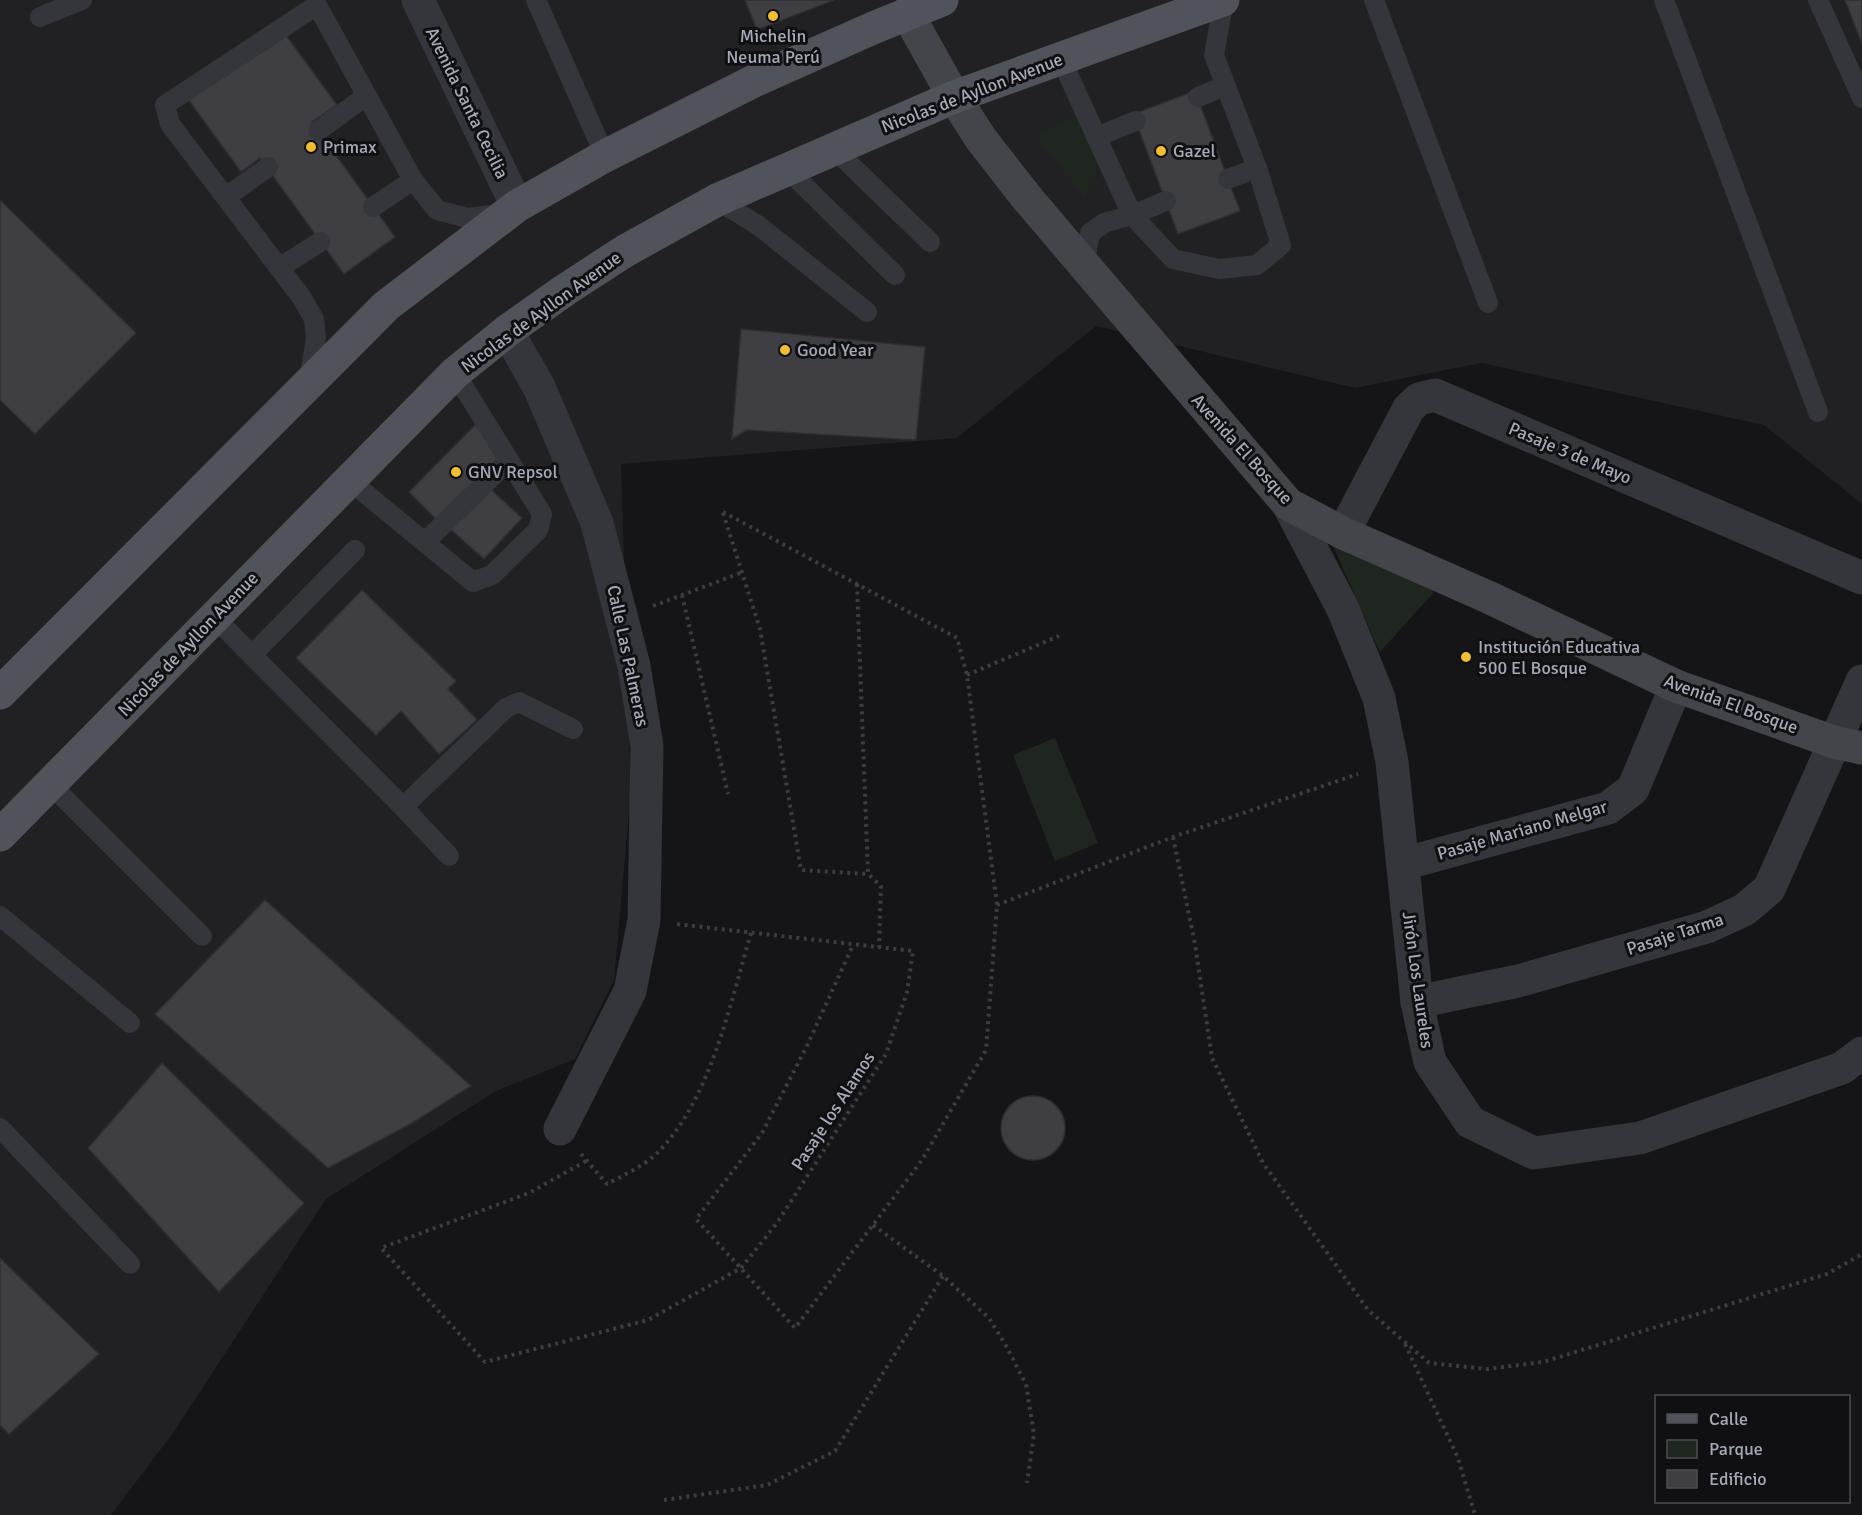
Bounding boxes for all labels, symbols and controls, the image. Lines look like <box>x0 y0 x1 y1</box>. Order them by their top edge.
marker: Michelin Neuma Perú <box>766 9 780 23</box>
street label: Avenida Santa Cecilia <box>421 24 513 182</box>
place label: Michelin Neuma Perú <box>726 25 820 68</box>
street label: Nicolas de Ayllon Avenue <box>878 48 1066 138</box>
place label: Primax <box>323 136 377 158</box>
marker: Primax <box>304 140 318 154</box>
place label: Gazel <box>1173 140 1216 162</box>
marker: Gazel <box>1154 144 1168 158</box>
street label: Nicolas de Ayllon Avenue <box>457 247 625 377</box>
place label: Good Year <box>797 339 874 361</box>
marker: Good Year <box>778 343 792 357</box>
street label: Avenida El Bosque <box>1187 389 1297 509</box>
street label: Pasaje 3 de Mayo <box>1505 417 1635 489</box>
place label: GNV Repsol <box>468 461 558 483</box>
marker: GNV Repsol <box>449 465 463 479</box>
street label: Nicolas de Ayllon Avenue <box>113 567 263 721</box>
street label: Calle Las Palmeras <box>602 583 654 729</box>
place label: Institución Educativa 500 El Bosque <box>1478 636 1640 679</box>
marker: Institución Educativa 500 El Bosque <box>1459 650 1473 664</box>
street label: Avenida El Bosque <box>1661 670 1801 738</box>
street label: Pasaje Mariano Melgar <box>1435 795 1610 865</box>
street label: Pasaje Tarma <box>1624 908 1726 960</box>
street label: Jirón Los Laureles <box>1398 910 1439 1050</box>
street label: Pasaje los Alamos <box>786 1047 880 1174</box>
legend <box>1655 1395 1850 1503</box>
text: Calle <box>1709 1408 1748 1430</box>
text: Parque <box>1709 1438 1763 1460</box>
text: Edificio <box>1709 1468 1767 1490</box>

